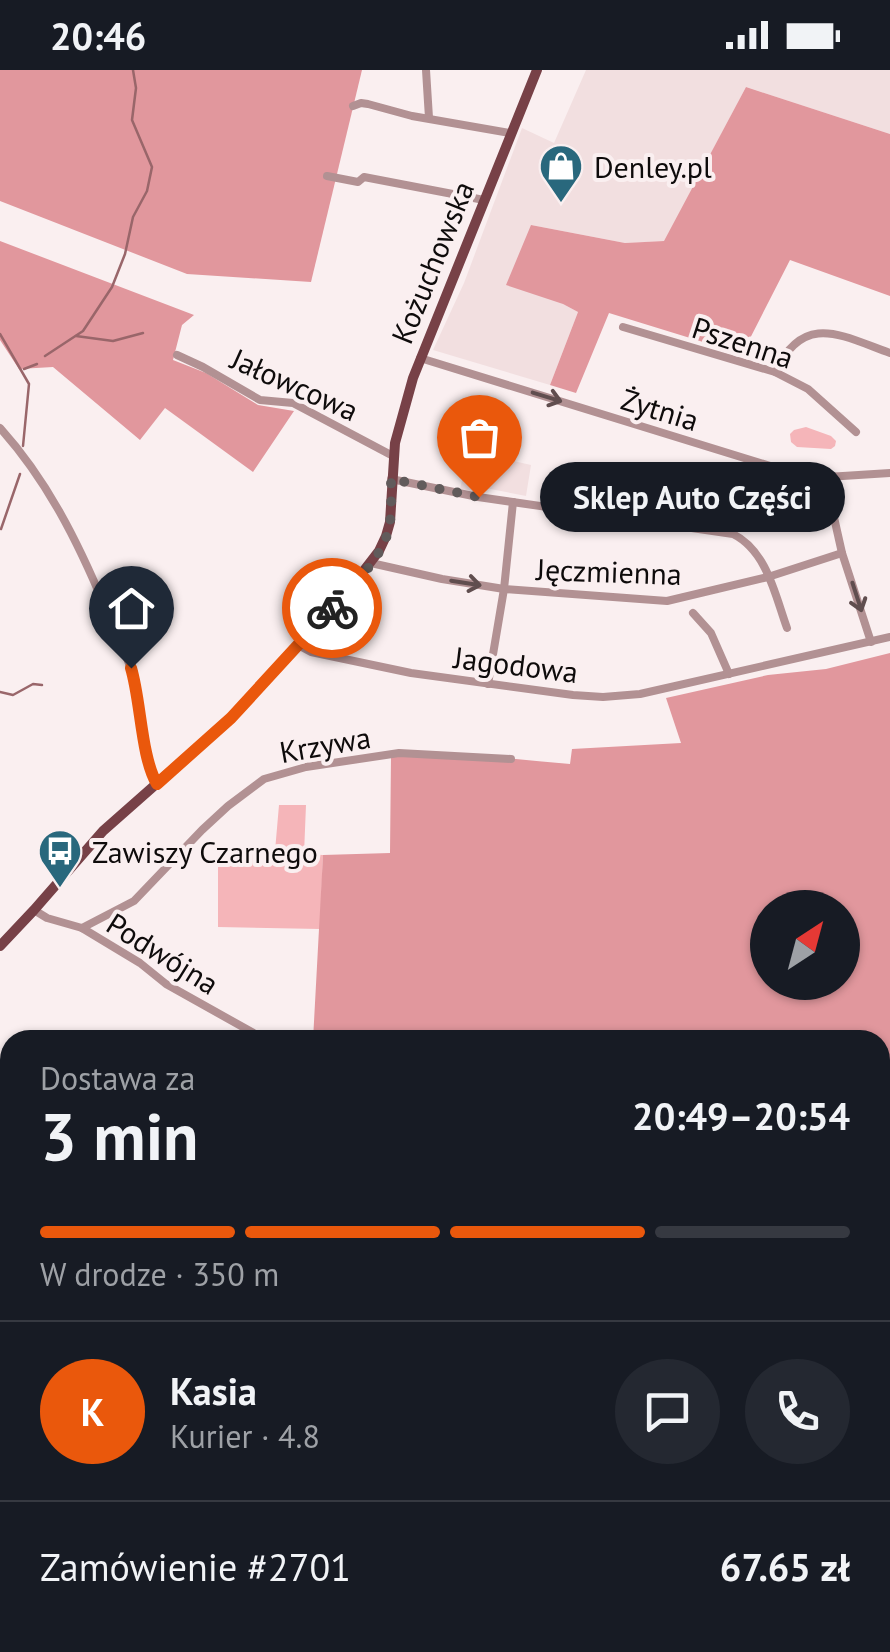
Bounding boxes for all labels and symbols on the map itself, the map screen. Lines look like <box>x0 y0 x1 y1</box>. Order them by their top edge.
shop icon: Denley.pl <box>538 143 584 204</box>
place label: Denley.pl <box>594 147 712 186</box>
street label: Kożuchowska <box>382 175 482 349</box>
street label: Pszenna <box>687 307 799 377</box>
street label: Jałowcowa <box>223 338 365 429</box>
street label: Żytnia <box>617 379 703 439</box>
one-way arrow <box>530 389 562 407</box>
pin <box>437 395 522 498</box>
callout: Sklep Auto Części <box>539 462 844 532</box>
street label: Jęczmienna <box>534 549 682 593</box>
courier <box>282 558 382 658</box>
pin <box>89 566 174 669</box>
one-way arrow <box>450 574 482 593</box>
one-way arrow <box>849 581 867 613</box>
street label: Jagodowa <box>450 637 580 691</box>
street label: Krzywa <box>276 717 374 771</box>
bus stop icon: Zawiszy Czarnego <box>37 828 83 889</box>
place label: Zawiszy Czarnego <box>92 832 318 871</box>
north arrow <box>750 890 860 1000</box>
street label: Podwójna <box>100 903 226 1003</box>

